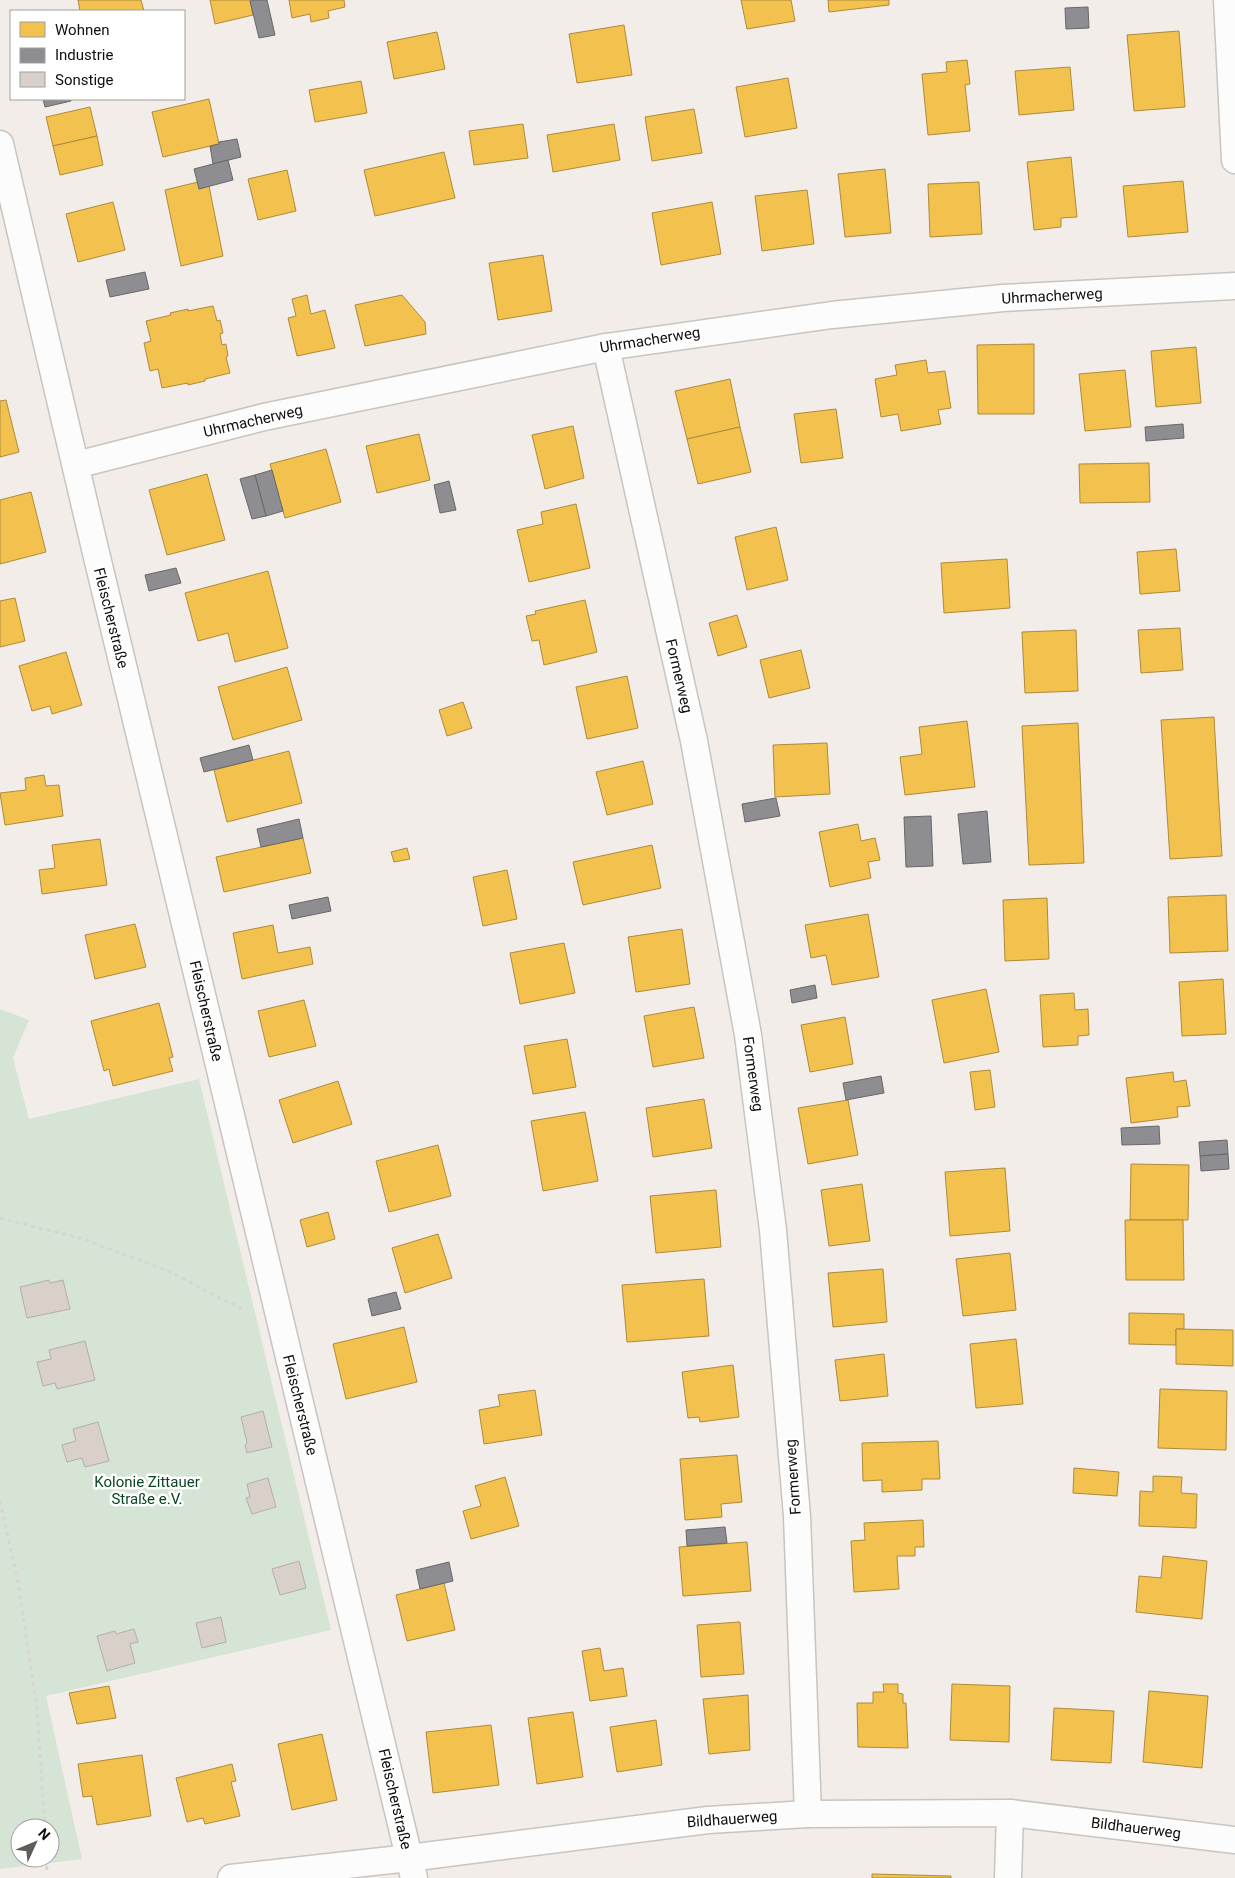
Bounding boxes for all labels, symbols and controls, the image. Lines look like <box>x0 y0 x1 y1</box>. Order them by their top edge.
legend <box>10 10 185 100</box>
text: Wohnen <box>55 21 109 39</box>
text: Industrie <box>55 46 113 64</box>
text: Sonstige <box>55 71 113 89</box>
street label: Uhrmacherweg <box>1001 284 1103 308</box>
street label: Uhrmacherweg <box>599 323 701 357</box>
street label: Uhrmacherweg <box>202 401 304 441</box>
street label: Fleischerstraße <box>90 566 132 670</box>
street label: Formerweg <box>662 637 696 715</box>
street label: Fleischerstraße <box>186 959 226 1063</box>
street label: Formerweg <box>739 1035 767 1113</box>
street label: Fleischerstraße <box>279 1353 321 1457</box>
street label: Formerweg <box>781 1439 805 1515</box>
park label: Kolonie Zittauer Straße e.V. <box>94 1473 200 1508</box>
street label: Fleischerstraße <box>375 1747 415 1851</box>
street label: Bildhauerweg <box>686 1807 778 1831</box>
street label: Bildhauerweg <box>1090 1814 1182 1842</box>
north arrow <box>10 1818 60 1868</box>
text: N <box>35 1825 54 1843</box>

